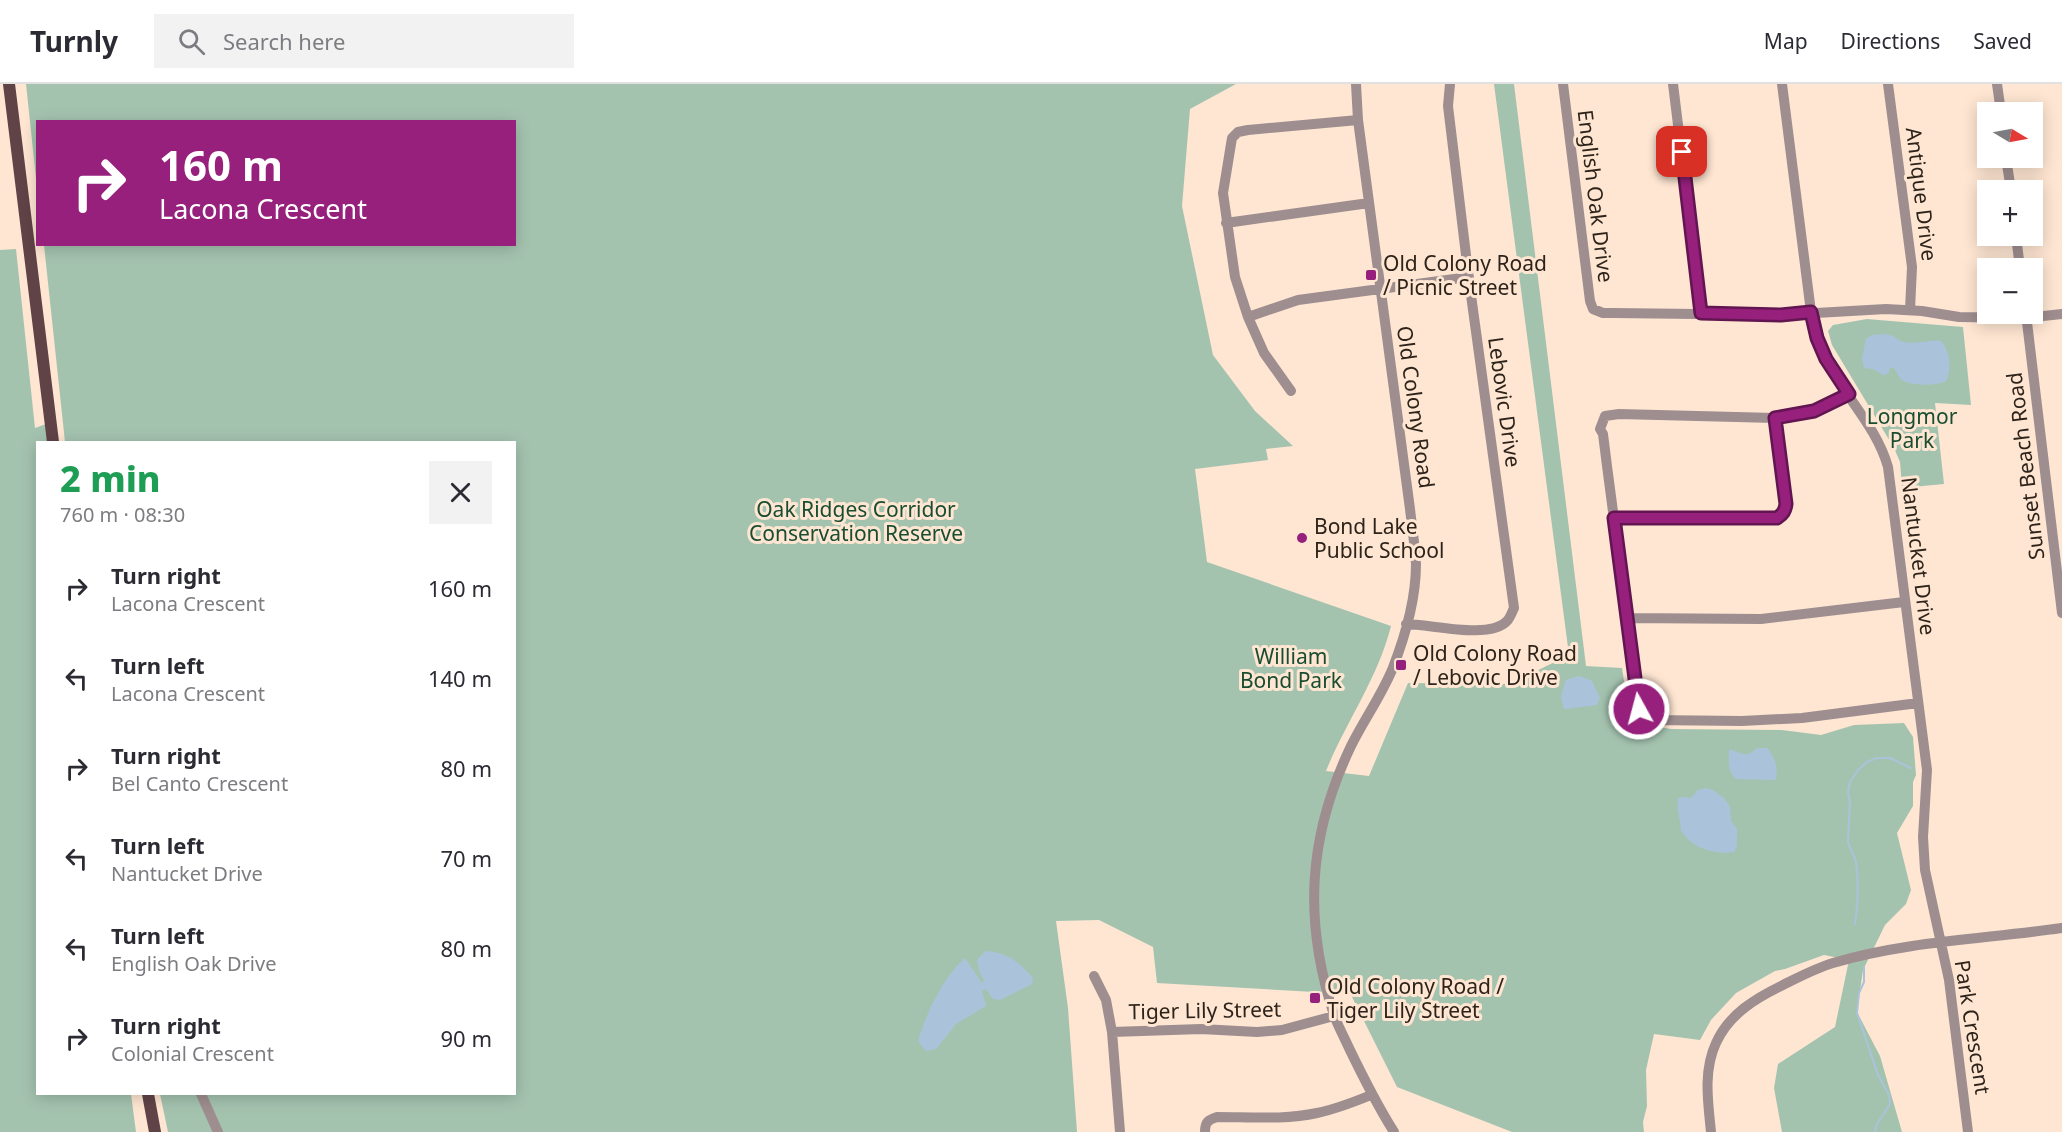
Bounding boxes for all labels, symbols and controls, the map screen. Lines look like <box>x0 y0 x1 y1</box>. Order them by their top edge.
search box <box>154 14 574 68</box>
text: Turnly <box>30 22 118 60</box>
icon: search <box>175 25 208 58</box>
text: Search here <box>223 26 345 56</box>
text: Map <box>1764 27 1808 55</box>
text: Directions <box>1841 27 1940 55</box>
text: Saved <box>1973 27 2032 55</box>
north arrow <box>1977 102 2043 168</box>
map controls <box>1977 102 2043 324</box>
street label: English Oak Drive <box>1572 108 1620 284</box>
pin <box>1656 126 1707 177</box>
street label: Antique Drive <box>1900 126 1944 262</box>
icon: arrive <box>1665 135 1698 168</box>
text: 160 m <box>159 136 283 193</box>
icon: right <box>60 144 138 222</box>
button: + <box>1977 180 2043 246</box>
text: Lacona Crescent <box>159 190 367 227</box>
place label: Old Colony Road / Picnic Street <box>1383 249 1547 301</box>
button: − <box>1977 258 2043 324</box>
marker: Old Colony Road / Picnic Street <box>1364 268 1378 282</box>
street label: Old Colony Road <box>1391 324 1441 490</box>
street label: Lebovic Drive <box>1482 335 1528 469</box>
street label: Sunset Beach Road <box>2000 371 2050 561</box>
park label: Longmor Park <box>1867 402 1958 454</box>
text: 2 min <box>60 454 161 503</box>
button: close <box>429 461 492 524</box>
street label: Nantucket Drive <box>1895 475 1943 637</box>
park label: Oak Ridges Corridor Conservation Reserve <box>749 495 963 547</box>
text: 760 m · 08:30 <box>60 501 185 528</box>
place label: Bond Lake Public School <box>1314 512 1444 564</box>
marker: Bond Lake Public School <box>1295 531 1309 545</box>
text: Turn right <box>111 560 221 590</box>
icon: right <box>60 572 93 605</box>
text: 160 m <box>428 573 492 603</box>
text: Lacona Crescent <box>111 590 265 617</box>
place label: Old Colony Road / Lebovic Drive <box>1413 639 1577 691</box>
park label: William Bond Park <box>1240 642 1343 694</box>
text: Turn left <box>111 650 205 680</box>
marker: Old Colony Road / Lebovic Drive <box>1394 658 1408 672</box>
icon: left <box>60 662 93 695</box>
text: 140 m <box>428 663 492 693</box>
position arrow <box>1607 677 1671 741</box>
text: Lacona Crescent <box>111 680 265 707</box>
text: Turn right <box>111 740 221 770</box>
icon: right <box>60 752 93 785</box>
text: 80 m <box>441 753 492 783</box>
text: Bel Canto Crescent <box>111 770 288 797</box>
text: Turn left <box>111 830 205 860</box>
icon: left <box>60 842 93 875</box>
text: 70 m <box>441 843 492 873</box>
text: Nantucket Drive <box>111 860 263 887</box>
text: Turn left <box>111 920 205 950</box>
icon: left <box>60 932 93 965</box>
text: 80 m <box>441 933 492 963</box>
text: English Oak Drive <box>111 950 276 977</box>
street label: Park Crescent <box>1949 958 1998 1097</box>
place label: Old Colony Road / Tiger Lily Street <box>1327 972 1504 1024</box>
marker: Old Colony Road / Tiger Lily Street <box>1308 991 1322 1005</box>
street label: Tiger Lily Street <box>1128 995 1282 1025</box>
text: Turn right <box>111 1010 221 1040</box>
icon: right <box>60 1022 93 1055</box>
text: 90 m <box>441 1023 492 1053</box>
text: Colonial Crescent <box>111 1040 274 1067</box>

